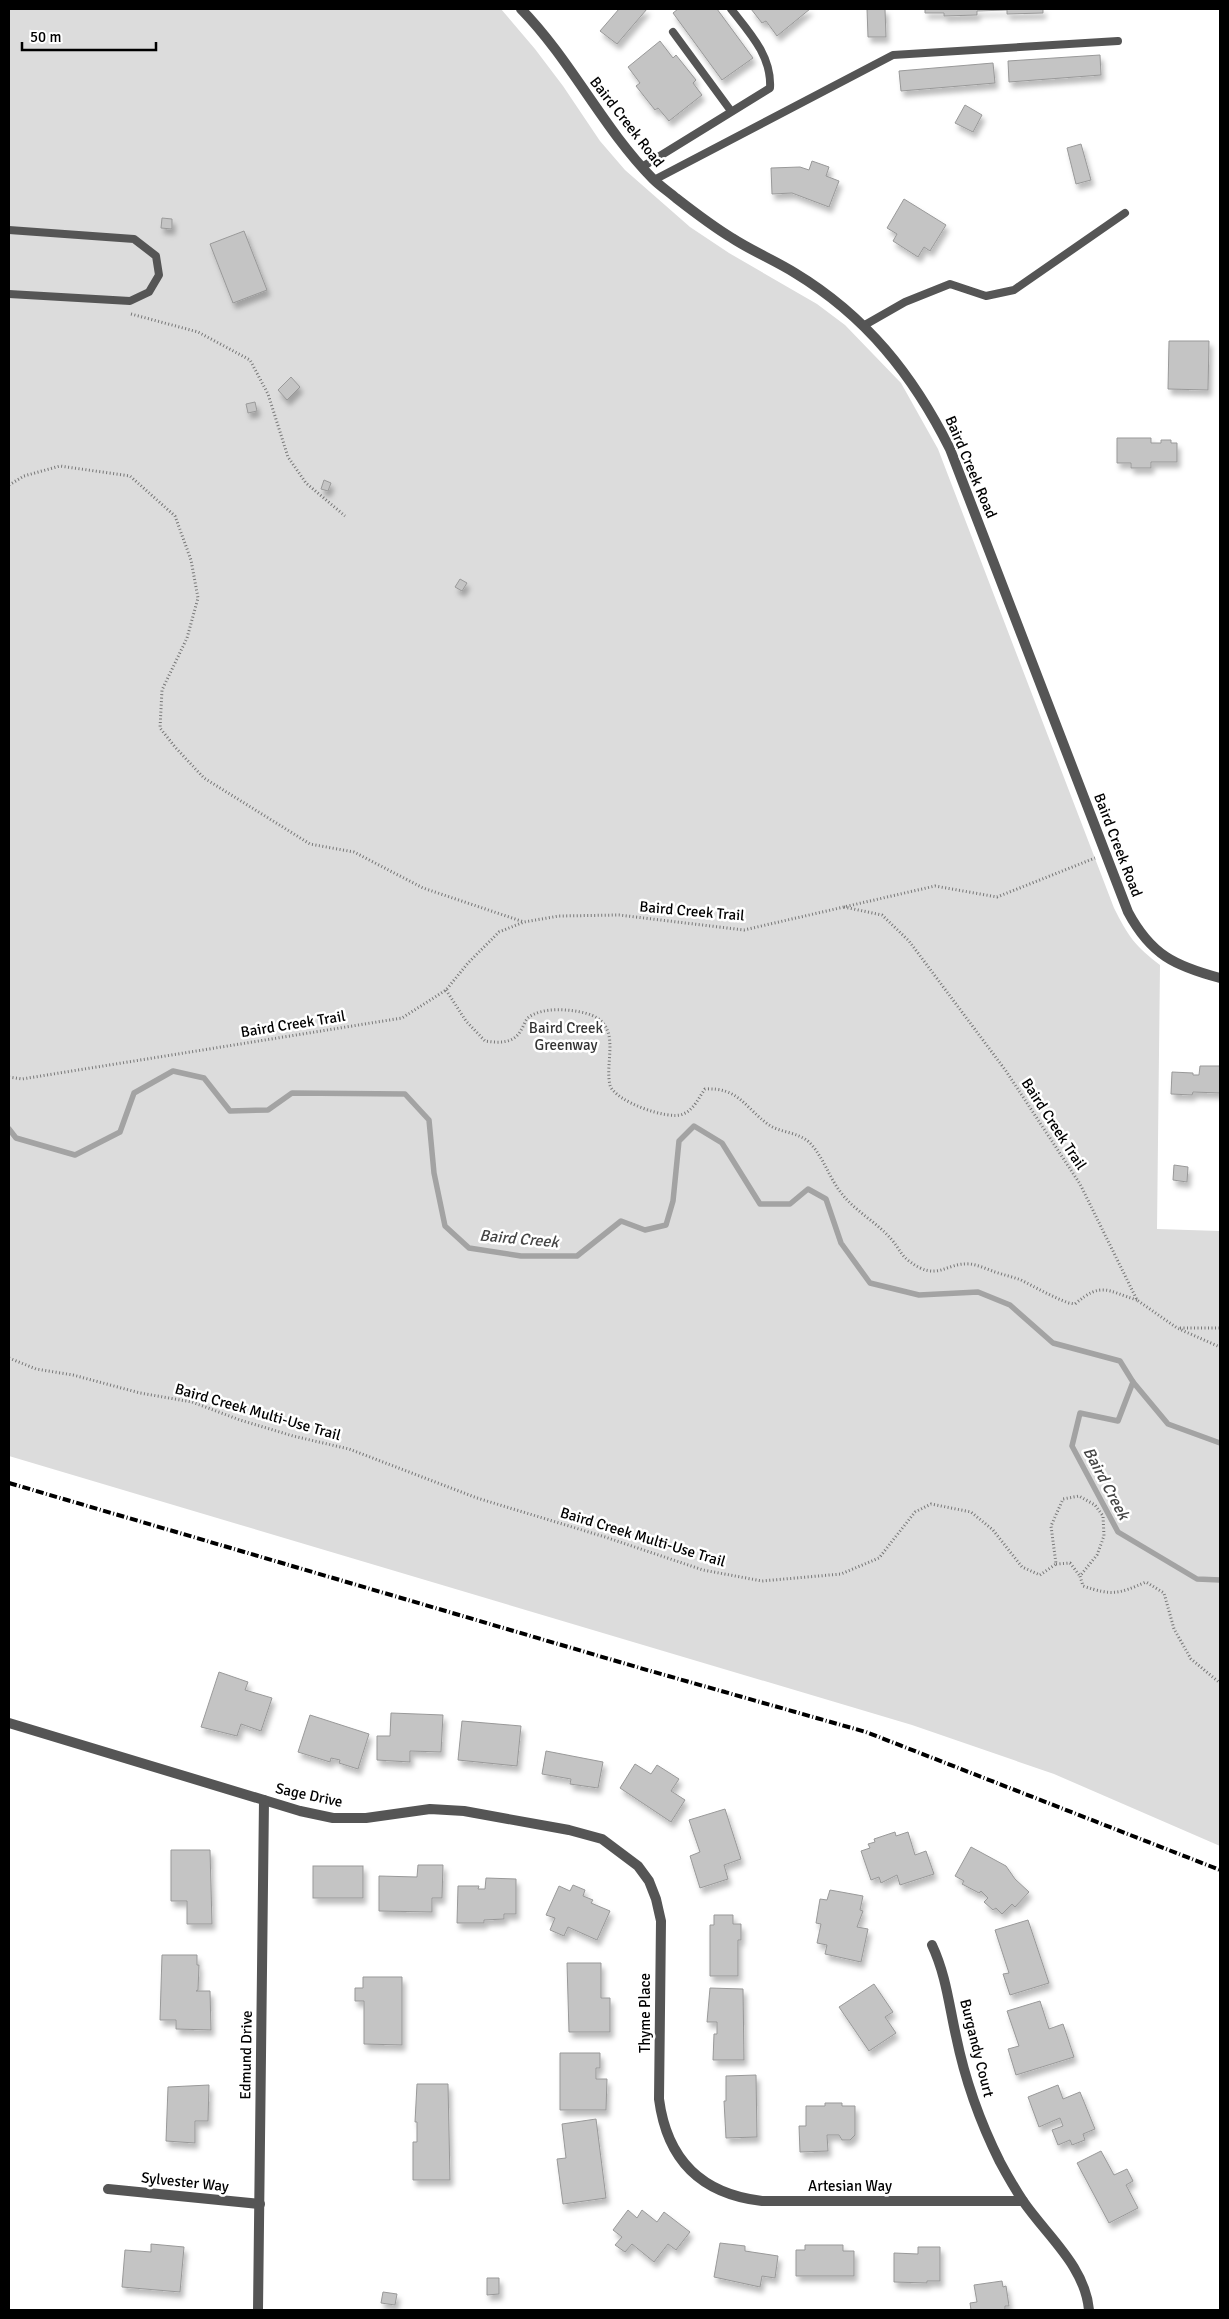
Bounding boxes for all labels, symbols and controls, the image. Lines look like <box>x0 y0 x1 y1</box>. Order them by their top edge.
scale bar <box>22 20 156 52</box>
text: 50 m <box>30 28 61 46</box>
street label: Baird Creek Road <box>586 73 668 171</box>
street label: Baird Creek Road <box>941 413 1001 521</box>
street label: Baird Creek Road <box>1090 791 1146 899</box>
street label: Baird Creek Trail <box>639 897 745 925</box>
street label: Baird Creek Trail <box>239 1007 347 1041</box>
park label: Baird Creek Greenway <box>529 1019 604 1054</box>
street label: Baird Creek Trail <box>1018 1075 1090 1173</box>
water label: Baird Creek <box>479 1226 561 1253</box>
street label: Baird Creek Multi-Use Trail <box>173 1380 343 1444</box>
water label: Baird Creek <box>1079 1444 1134 1525</box>
street label: Baird Creek Multi-Use Trail <box>558 1503 728 1571</box>
street label: Sage Drive <box>274 1779 344 1811</box>
street label: Thyme Place <box>636 1973 654 2053</box>
street label: Burgandy Court <box>956 1997 998 2099</box>
street label: Edmund Drive <box>236 2010 256 2100</box>
street label: Sylvester Way <box>140 2168 230 2196</box>
street label: Artesian Way <box>808 2177 892 2195</box>

